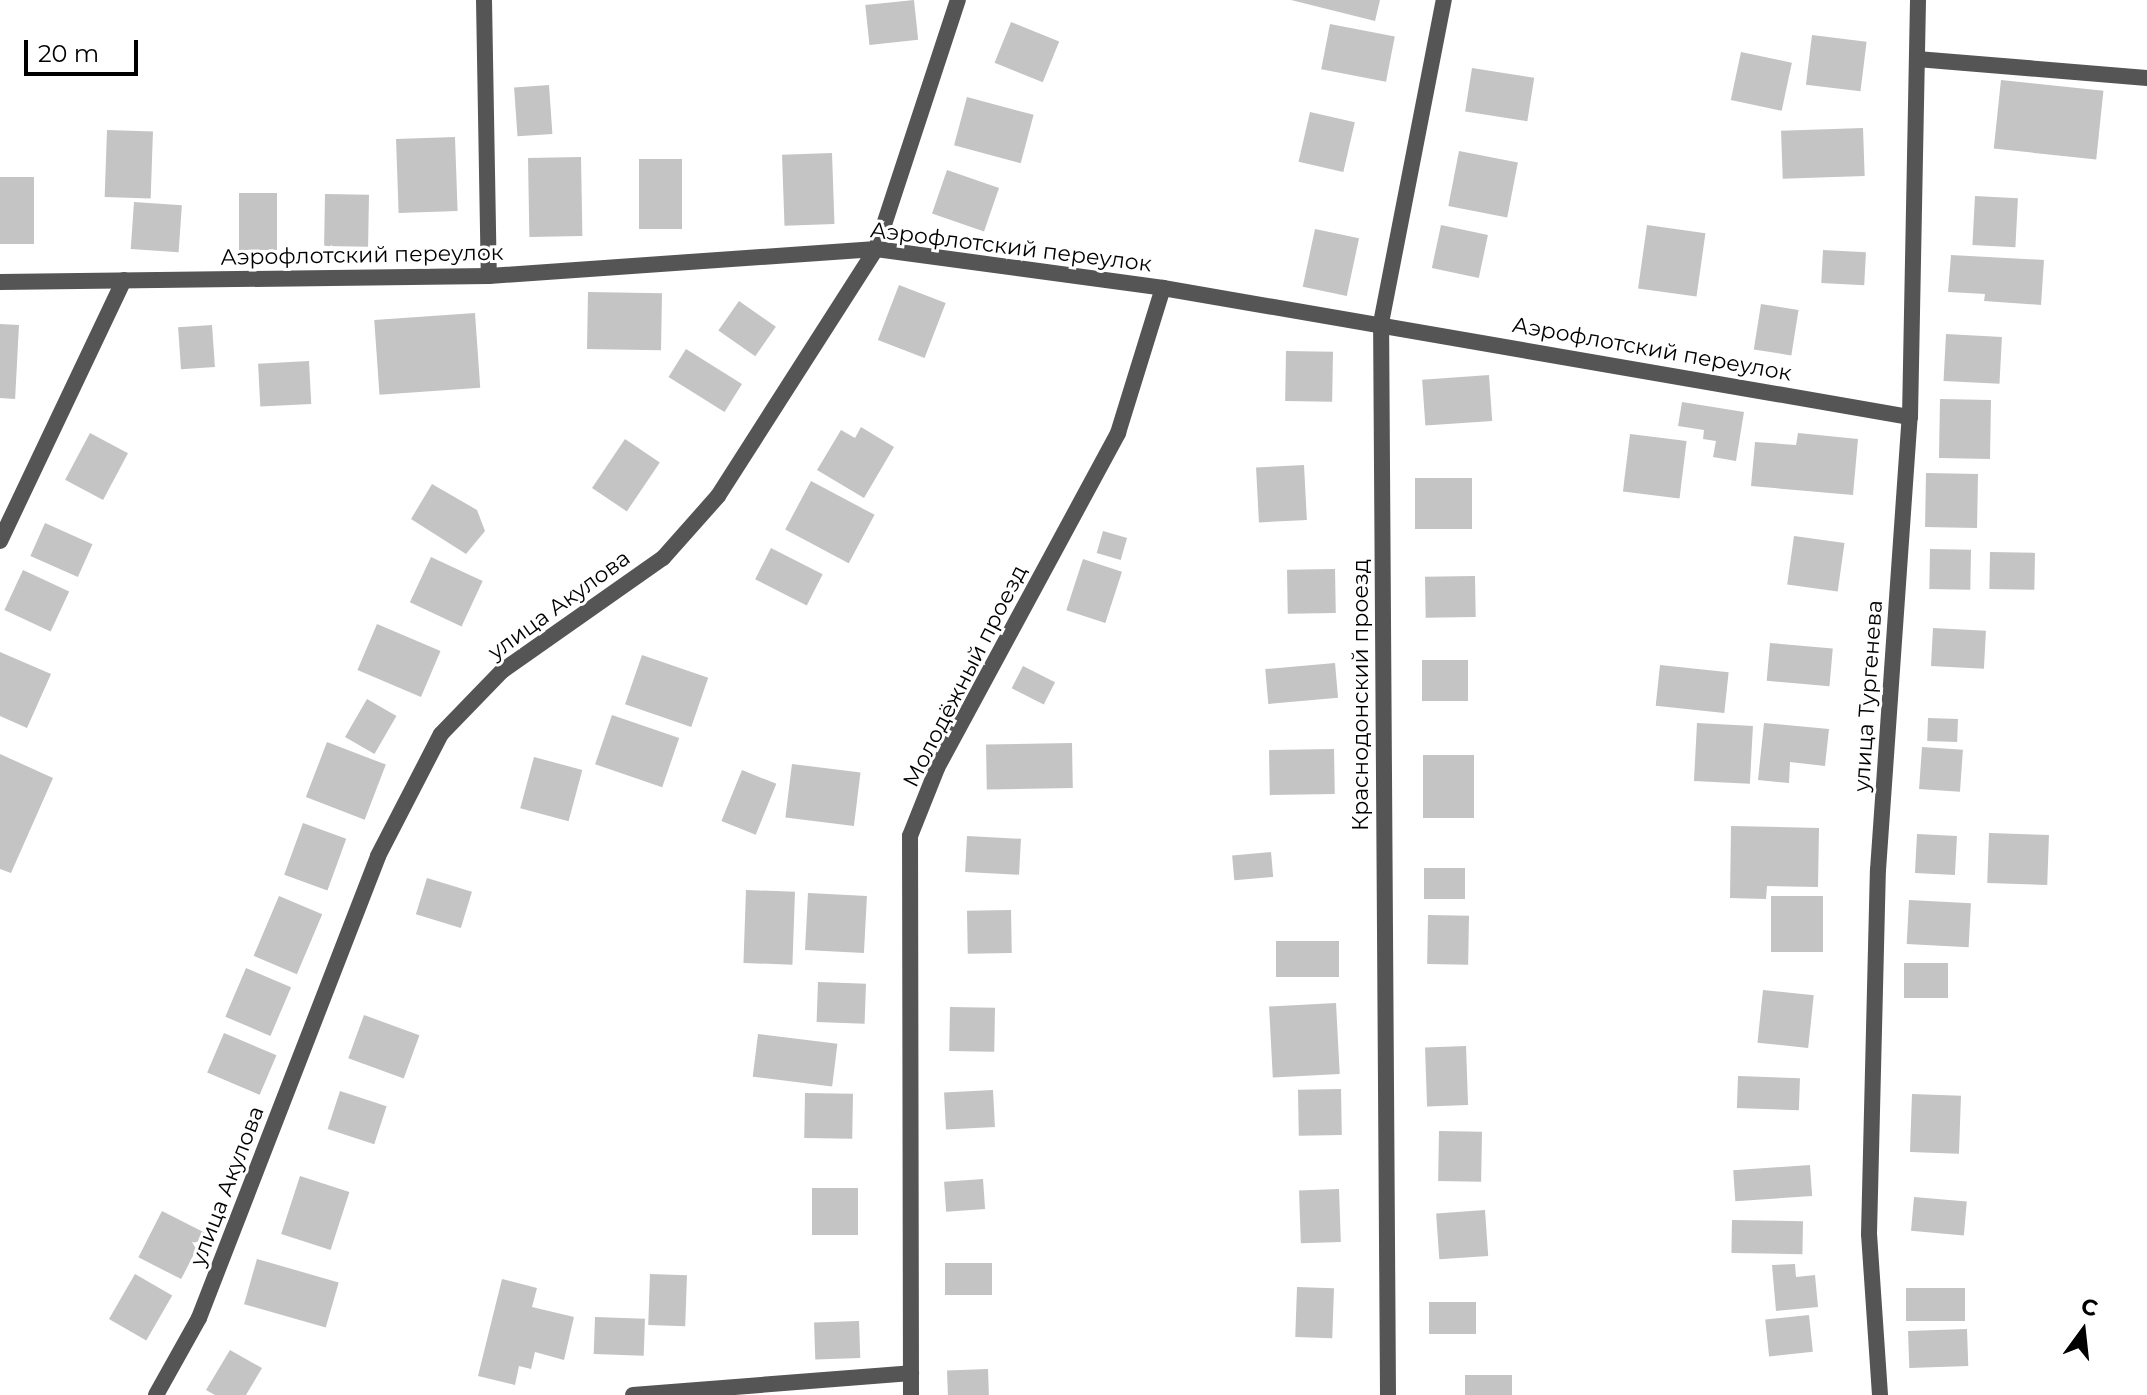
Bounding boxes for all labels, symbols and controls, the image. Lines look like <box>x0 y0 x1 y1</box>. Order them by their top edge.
scale bar <box>28 24 142 74</box>
text: 20 m <box>38 39 99 68</box>
street label: Аэрофлотский переулок <box>869 217 1153 277</box>
street label: Аэрофлотский переулок <box>220 239 504 271</box>
street label: Аэрофлотский переулок <box>1510 311 1794 387</box>
street label: улица Акулова <box>483 545 635 665</box>
street label: Краснодонский проезд <box>1348 559 1374 831</box>
street label: Молодёжный проезд <box>898 561 1032 791</box>
street label: улица Тургенева <box>1848 599 1888 793</box>
street label: улица Акулова <box>184 1102 270 1270</box>
north arrow <box>2043 1291 2123 1371</box>
text: С <box>2078 1292 2101 1322</box>

